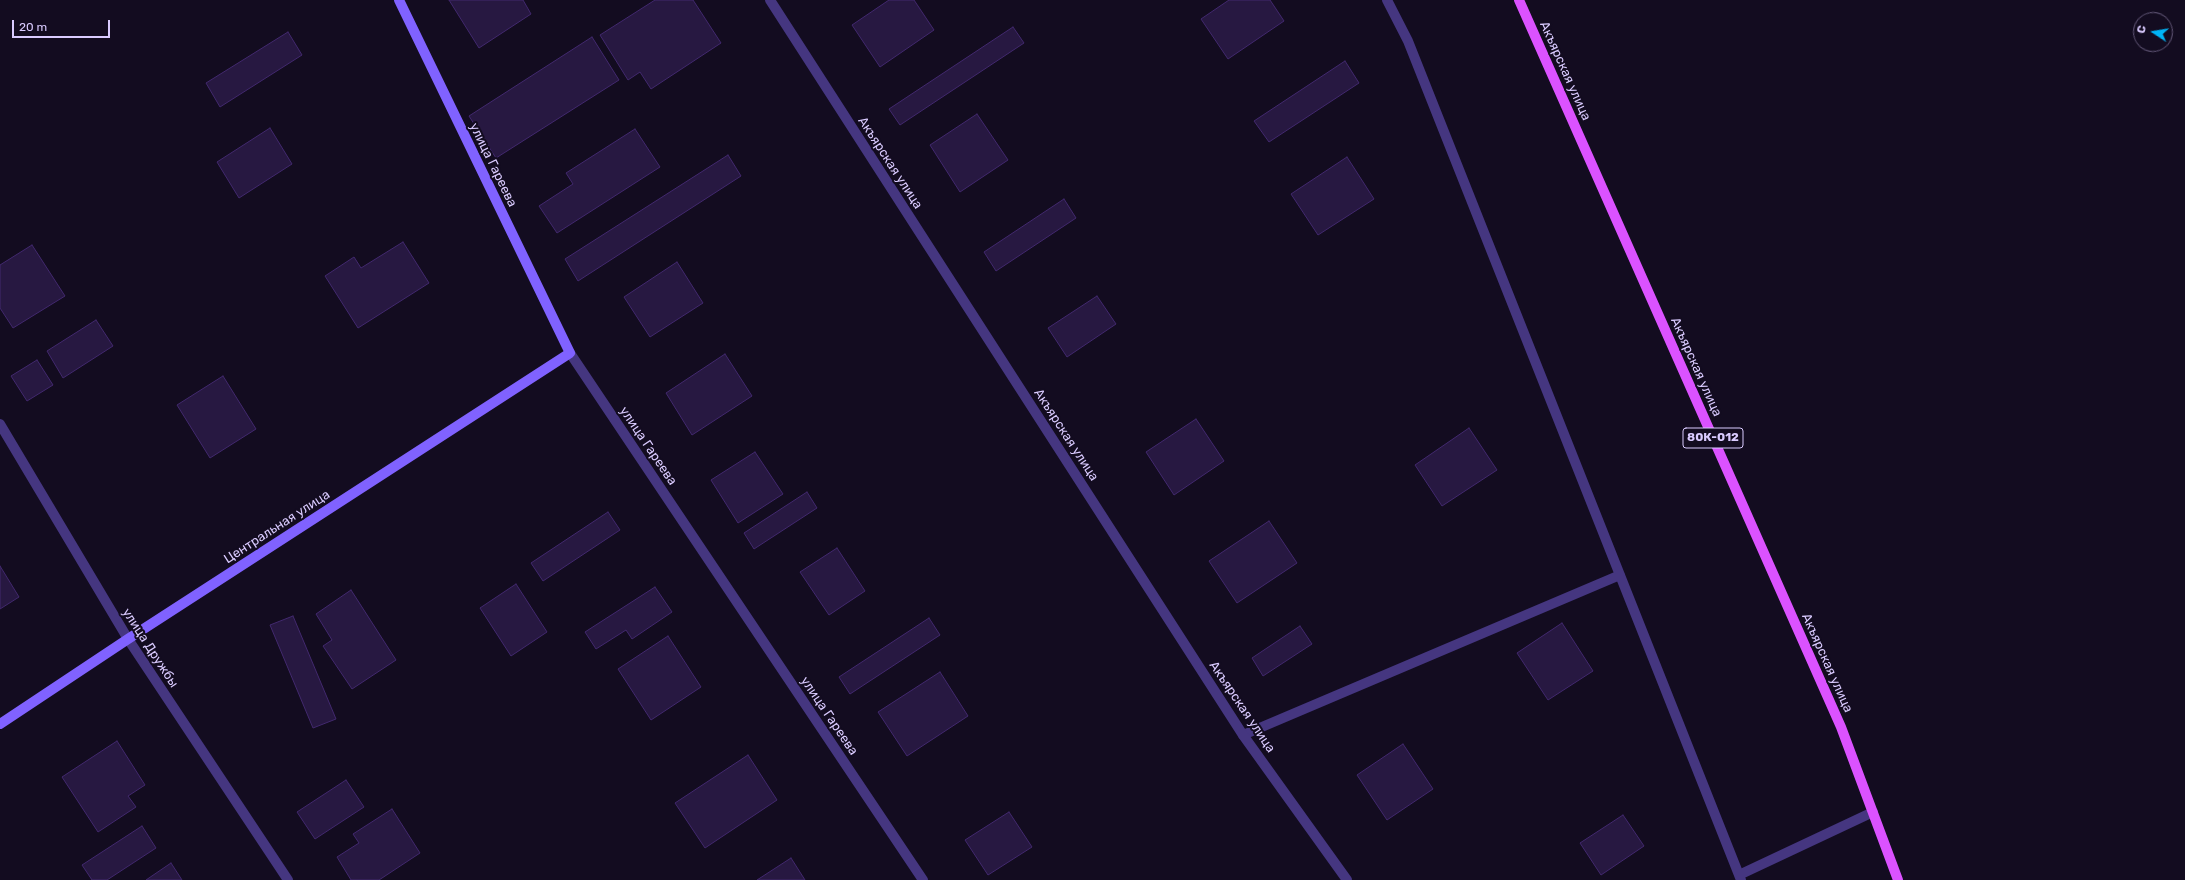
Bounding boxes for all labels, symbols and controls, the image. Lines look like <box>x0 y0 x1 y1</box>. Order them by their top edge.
scale bar <box>14 12 112 38</box>
north arrow <box>2133 12 2173 52</box>
street label: Акъярская улица <box>1536 19 1594 123</box>
text: 20 m <box>19 20 47 34</box>
text: С <box>2135 24 2149 35</box>
street label: Акъярская улица <box>854 114 926 212</box>
street label: улица Гареева <box>466 121 520 209</box>
street label: Акъярская улица <box>1667 315 1725 419</box>
street label: Акъярская улица <box>1030 386 1102 484</box>
street label: улица Гареева <box>616 404 680 488</box>
road number: 80К-012 <box>1683 428 1743 448</box>
street label: Центральная улица <box>221 487 333 567</box>
street label: улица Дружбы <box>119 605 181 691</box>
street label: Акъярская улица <box>1798 611 1856 715</box>
street label: Акъярская улица <box>1206 658 1278 756</box>
street label: улица Гареева <box>797 674 861 758</box>

